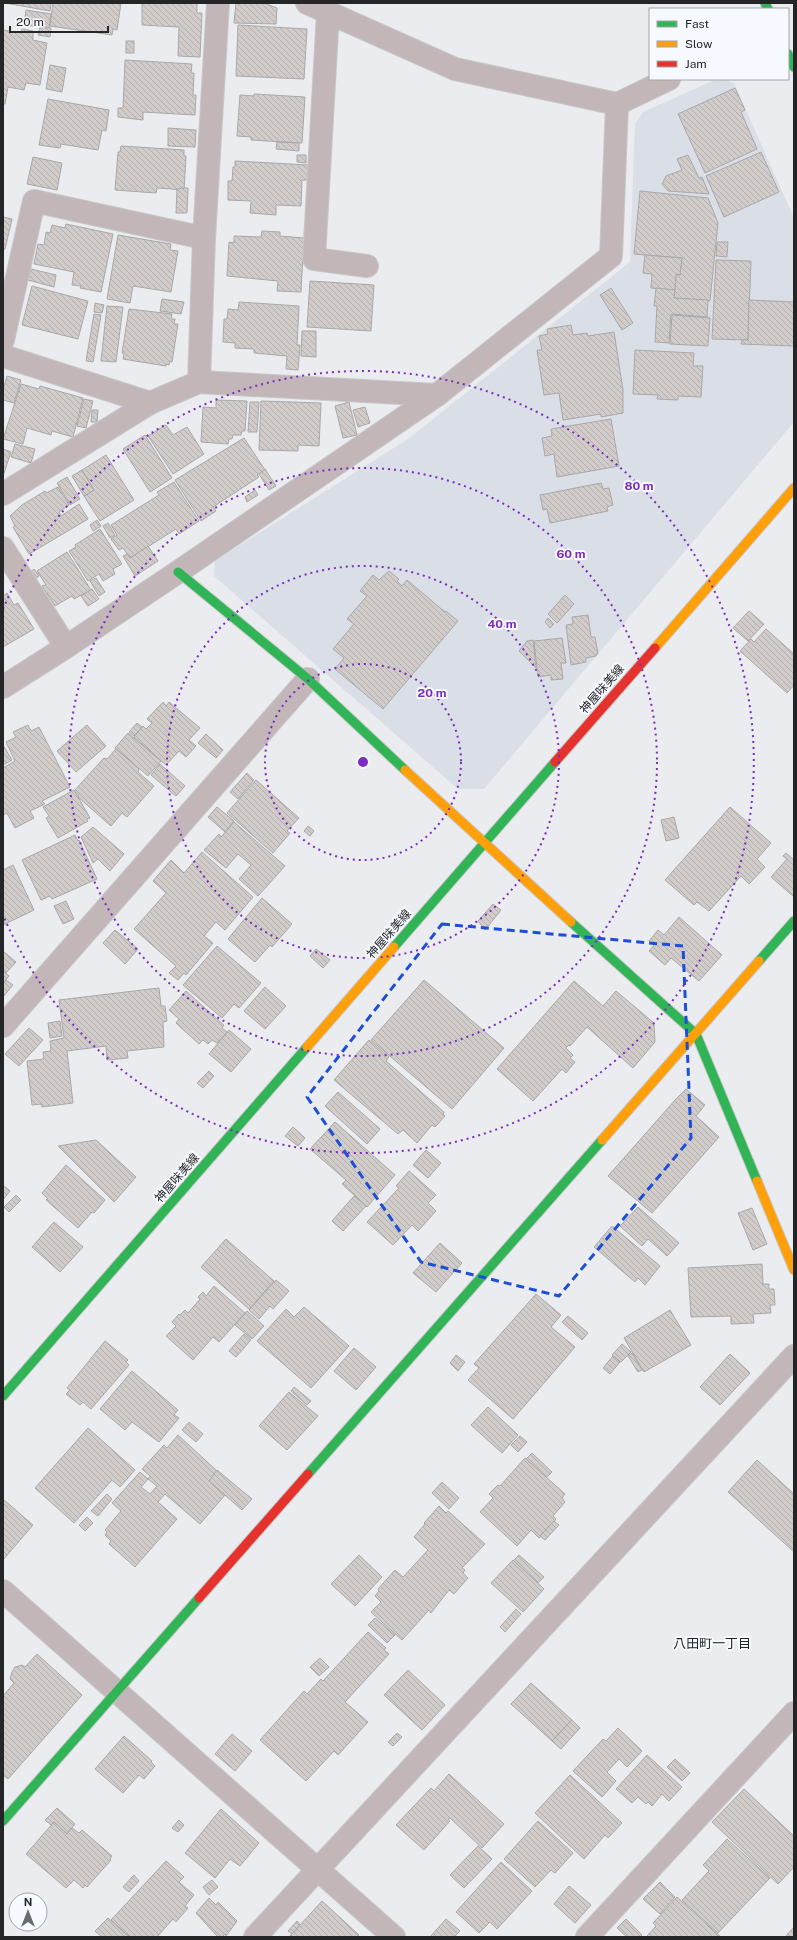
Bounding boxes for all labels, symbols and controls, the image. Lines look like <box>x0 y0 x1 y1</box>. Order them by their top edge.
scale bar <box>10 8 108 34</box>
legend <box>649 8 789 80</box>
text: 20 m <box>16 15 44 29</box>
text: Fast <box>685 17 710 31</box>
text: Slow <box>685 37 713 51</box>
text: Jam <box>685 57 707 71</box>
text: 80 m <box>624 479 654 493</box>
text: 60 m <box>556 547 586 561</box>
text: 40 m <box>487 617 517 631</box>
street label: 神屋味美線 <box>577 662 627 716</box>
text: 20 m <box>418 686 447 700</box>
centre of rings <box>356 755 370 769</box>
street label: 神屋味美線 <box>364 907 414 961</box>
street label: 神屋味美線 <box>152 1151 202 1205</box>
district label: 八田町一丁目 <box>673 1636 751 1651</box>
north arrow <box>8 1892 48 1932</box>
text: N <box>24 1896 32 1908</box>

